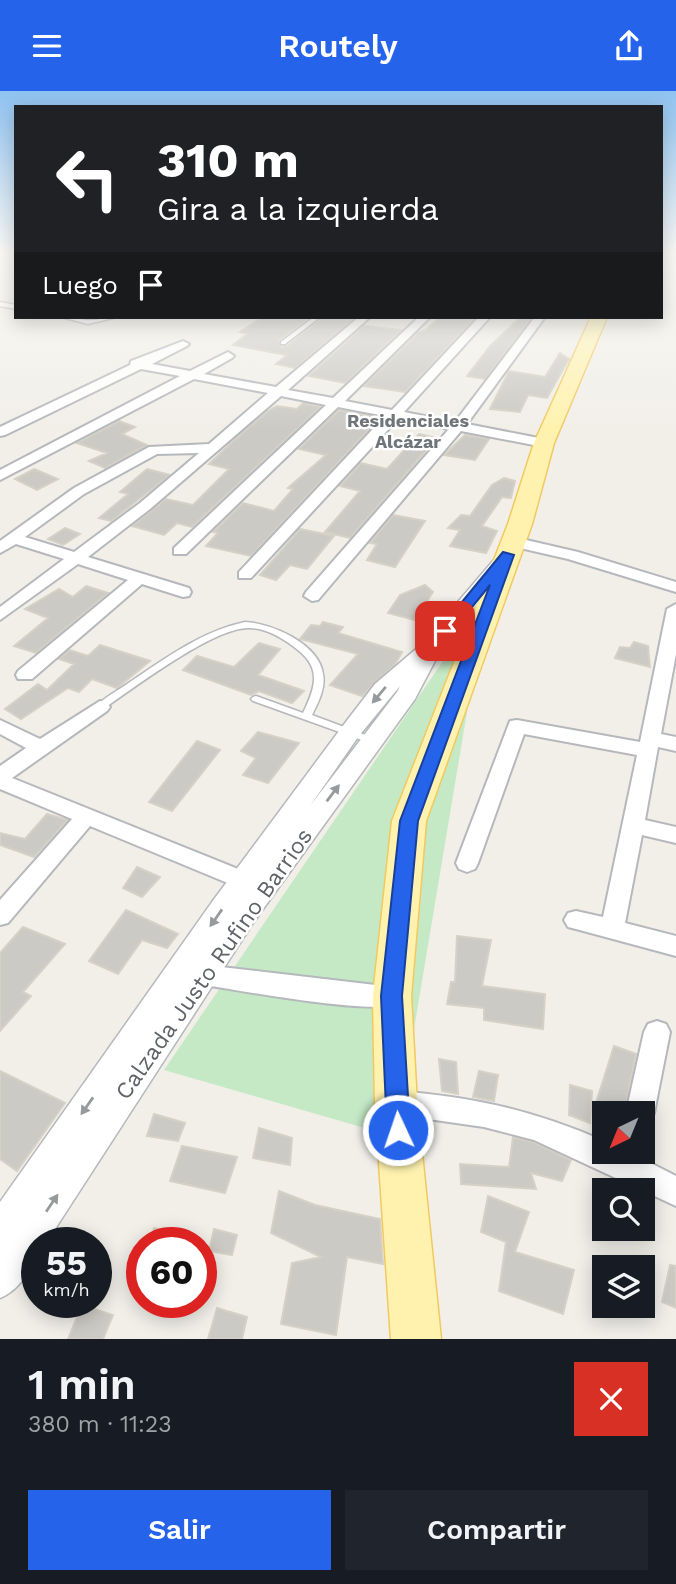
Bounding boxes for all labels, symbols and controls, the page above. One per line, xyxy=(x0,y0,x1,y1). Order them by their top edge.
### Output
icon: menu xyxy=(28,27,66,65)
text: Routely xyxy=(278,27,398,65)
icon: share xyxy=(610,27,648,65)
text: 310 m xyxy=(157,131,299,189)
icon: left xyxy=(42,133,133,224)
text: Gira a la izquierda xyxy=(157,190,439,228)
icon: arrive xyxy=(132,266,170,304)
text: Luego xyxy=(42,270,118,300)
district label: Residenciales Alcázar xyxy=(347,410,469,452)
pin xyxy=(415,601,475,661)
icon: arrive xyxy=(426,612,464,650)
one-way arrow xyxy=(372,687,387,704)
one-way arrow xyxy=(326,785,341,803)
street label: Calzada Justo Rufino Barrios xyxy=(110,823,318,1105)
one-way arrow xyxy=(209,909,223,927)
position arrow xyxy=(361,1093,435,1167)
one-way arrow xyxy=(80,1097,94,1115)
north arrow xyxy=(592,1101,654,1164)
map controls xyxy=(592,1101,655,1318)
button: search xyxy=(592,1178,655,1241)
one-way arrow xyxy=(45,1193,58,1212)
speed limit sign: 60 xyxy=(126,1227,217,1318)
text: 55 xyxy=(46,1242,87,1284)
button: layers xyxy=(592,1255,655,1318)
text: km/h xyxy=(43,1279,90,1300)
text: 1 min xyxy=(28,1360,136,1409)
button: close xyxy=(574,1362,648,1436)
text: 380 m · 11:23 xyxy=(28,1411,172,1438)
button: Salir xyxy=(28,1490,331,1570)
button: Compartir xyxy=(345,1490,648,1570)

